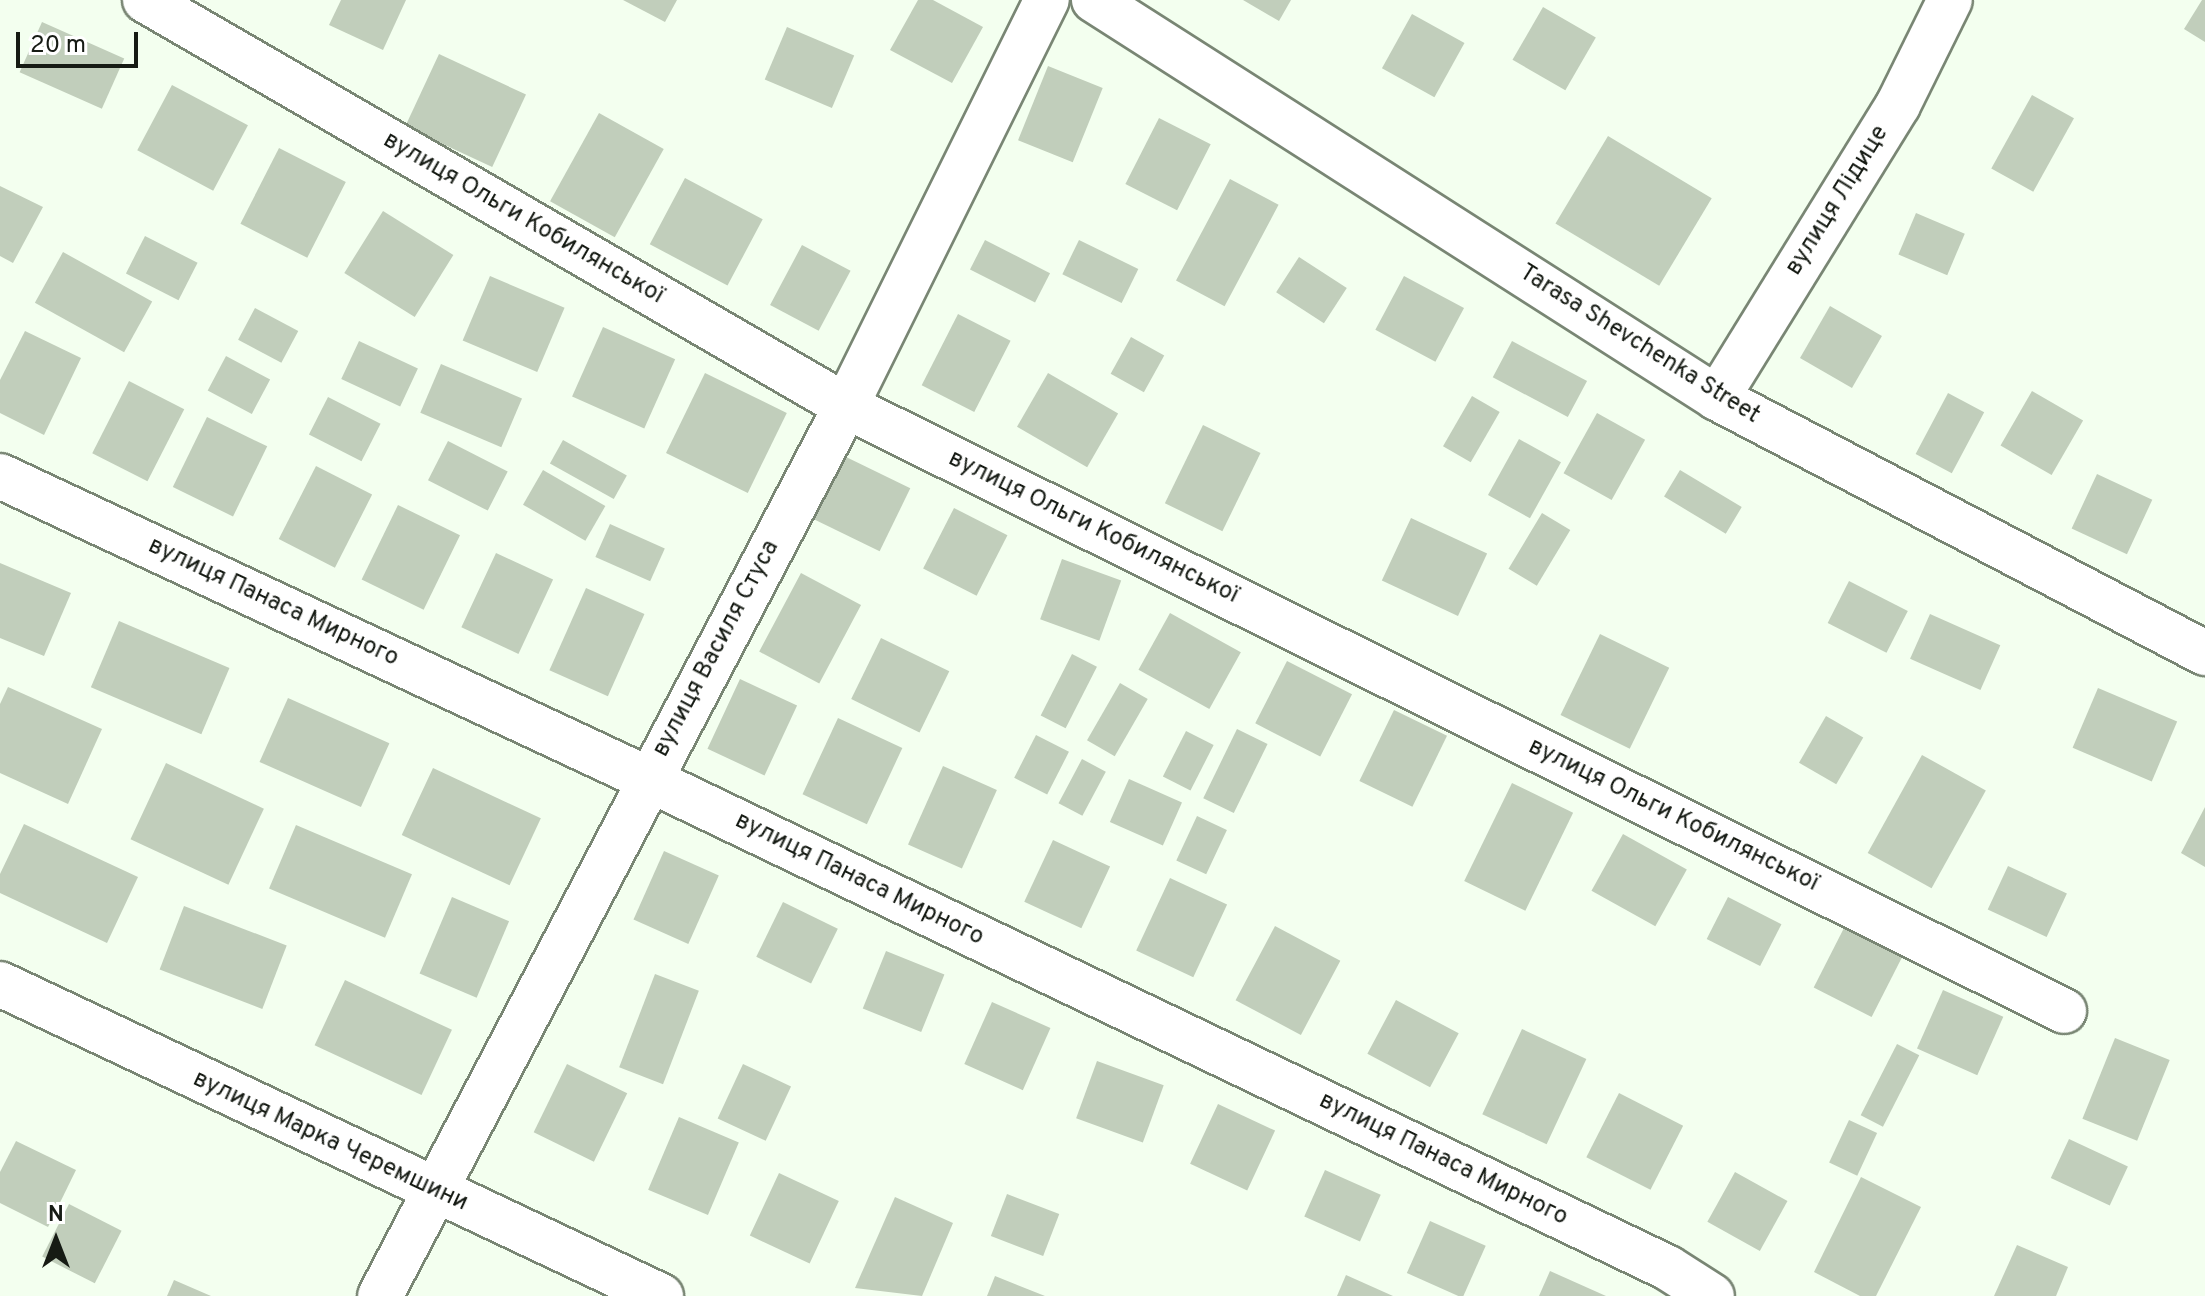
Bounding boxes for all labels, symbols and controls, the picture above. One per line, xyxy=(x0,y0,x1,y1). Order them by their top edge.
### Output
scale bar xyxy=(20,16,142,66)
text: 20 m xyxy=(30,31,86,61)
street label: вулиця Лідице xyxy=(1780,121,1896,281)
street label: вулиця Ольги Кобилянської xyxy=(378,127,668,311)
street label: Tarasa Shevchenka Street xyxy=(1513,259,1765,431)
street label: вулиця Ольги Кобилянської xyxy=(943,445,1243,611)
street label: вулиця Панаса Мирного xyxy=(143,532,403,674)
street label: вулиця Василя Стуса xyxy=(648,536,786,762)
street label: вулиця Ольги Кобилянської xyxy=(1523,733,1823,899)
street label: вулиця Панаса Мирного xyxy=(730,807,988,953)
street label: вулиця Марка Черемшини xyxy=(188,1066,472,1218)
street label: вулиця Панаса Мирного xyxy=(1314,1087,1572,1233)
north arrow xyxy=(16,1200,96,1280)
text: N xyxy=(48,1202,64,1229)

